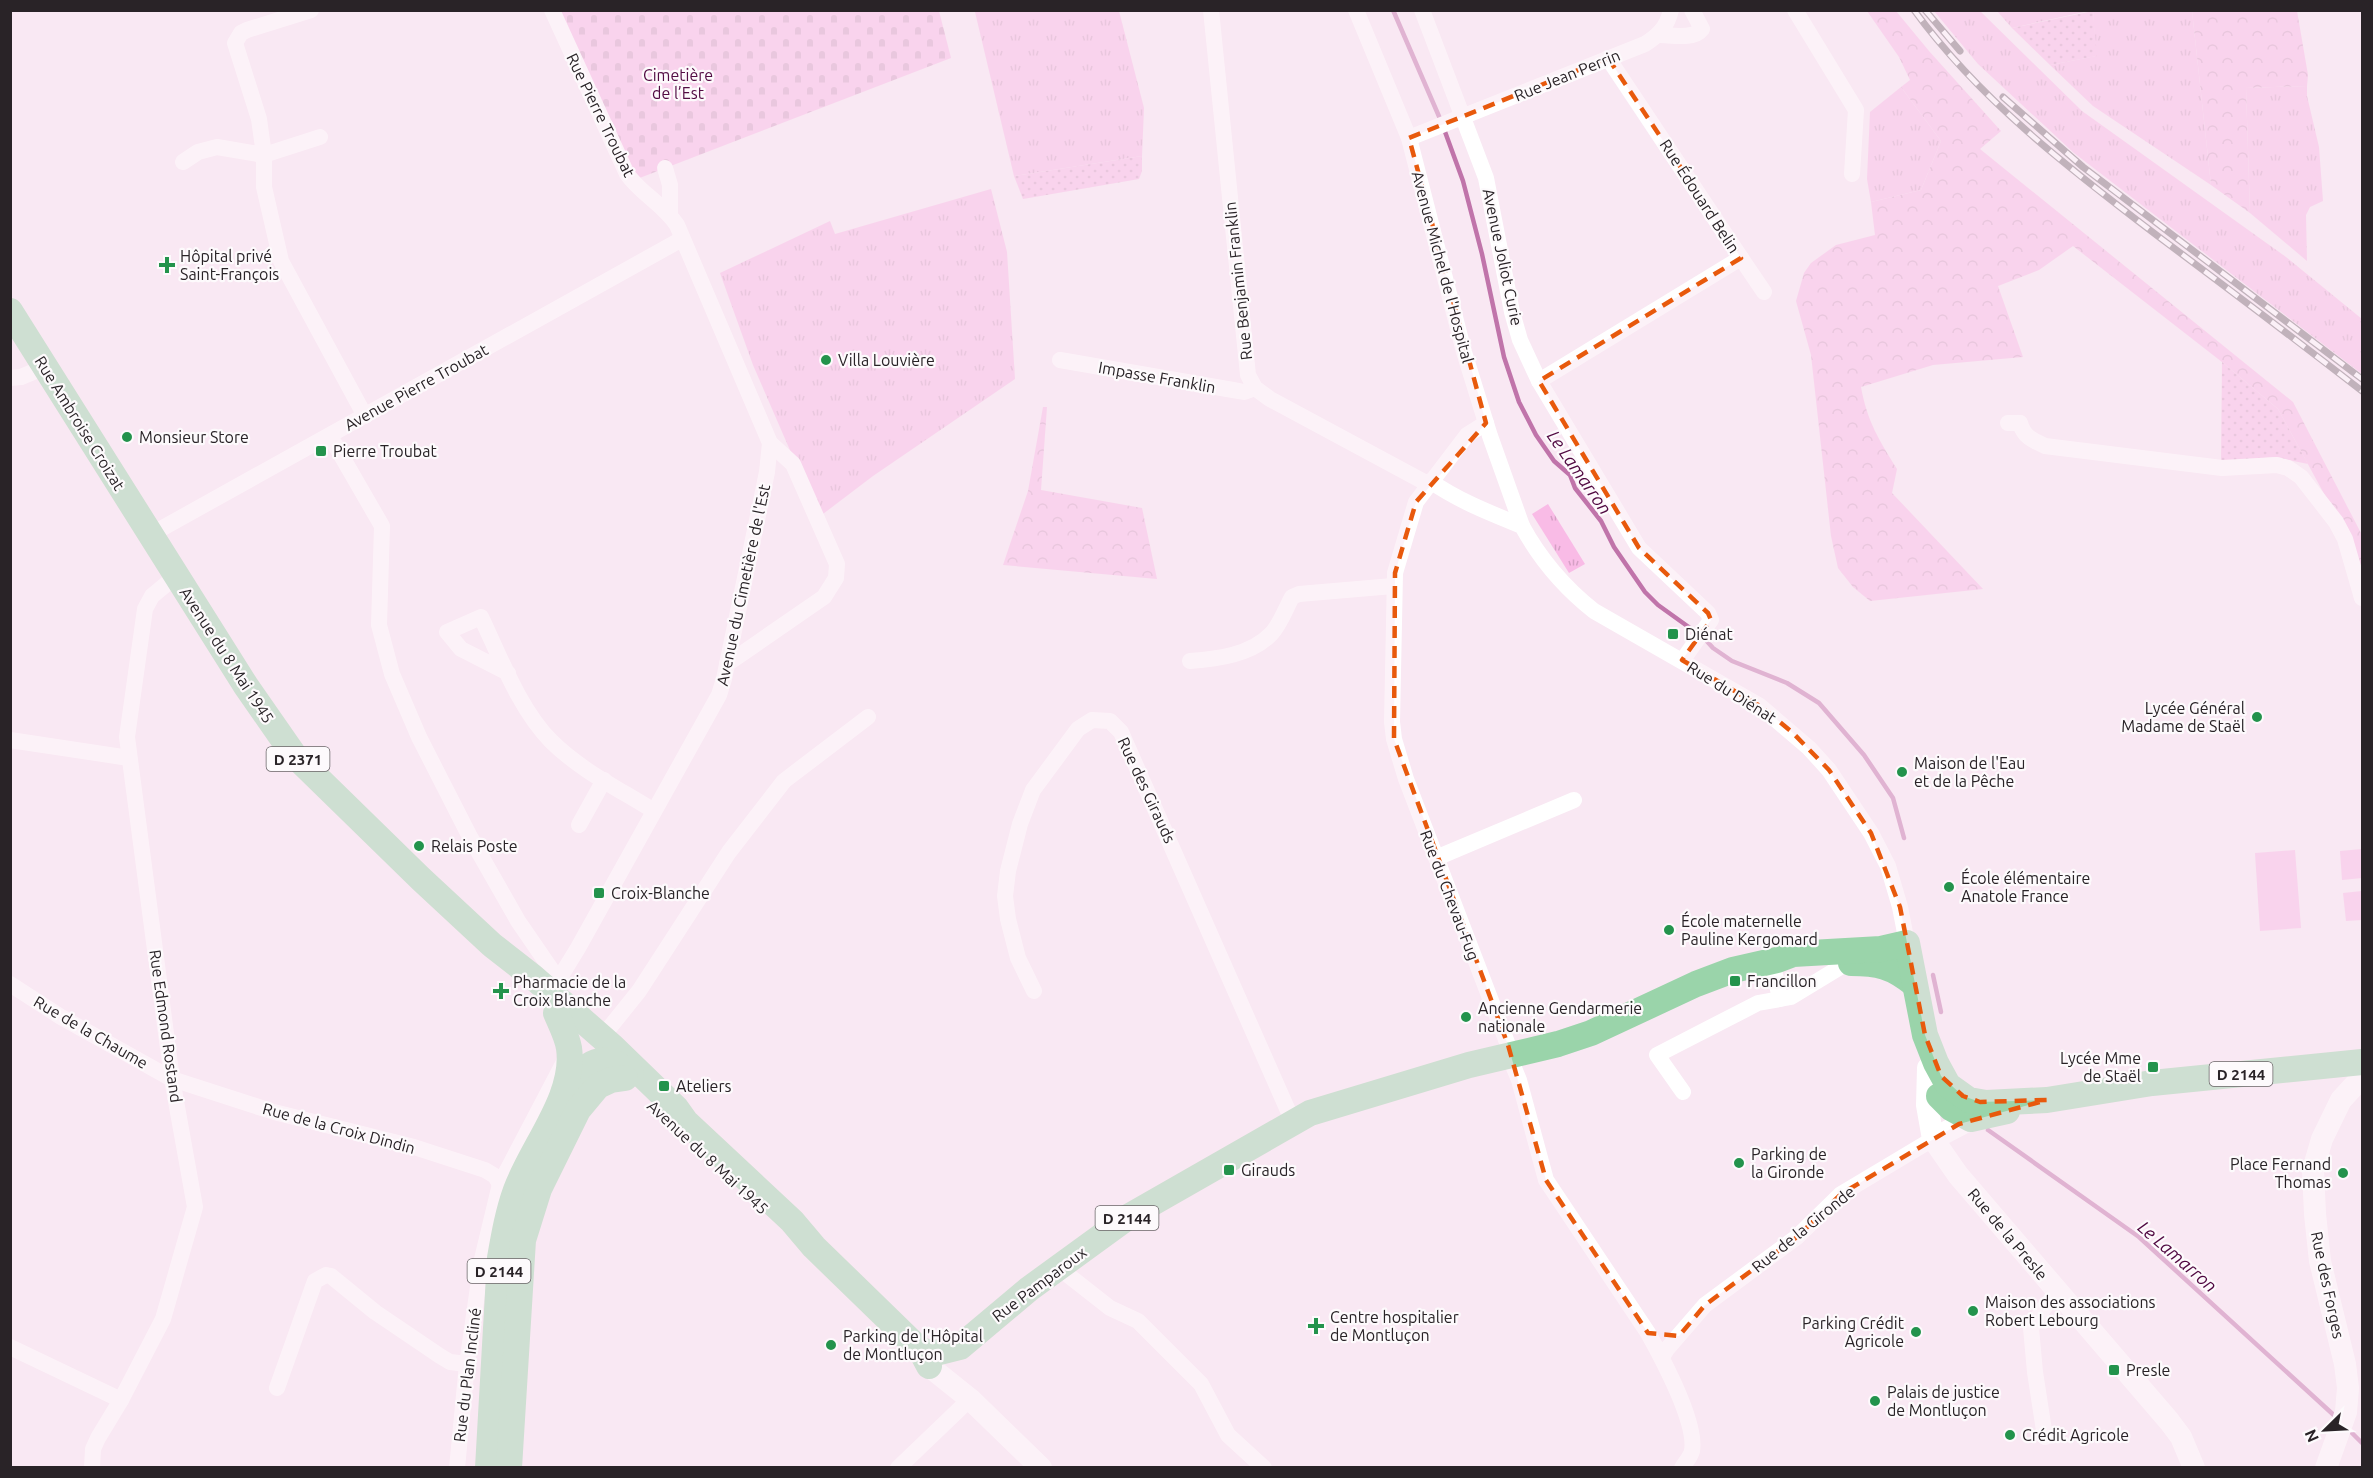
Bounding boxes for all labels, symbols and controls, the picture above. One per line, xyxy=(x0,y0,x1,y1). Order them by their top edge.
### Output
street label: Rue Jean Perrin xyxy=(1511,46,1623,104)
street label: Rue Pierre Troubat xyxy=(563,50,639,180)
park label: Cimetière de l’Est xyxy=(643,66,713,102)
street label: Rue Édouard Belin xyxy=(1657,135,1745,256)
street label: Avenue Michel de l'Hospital xyxy=(1409,169,1477,365)
street label: Avenue Joliot Curie xyxy=(1480,187,1526,327)
street label: Rue Benjamin Franklin xyxy=(1221,201,1255,361)
place label: Hôpital privé Saint-François xyxy=(180,247,279,283)
marker: Hôpital privé Saint-François xyxy=(158,256,176,274)
street label: Avenue Pierre Troubat xyxy=(341,340,491,434)
place label: Villa Louvière xyxy=(838,351,935,369)
street label: Rue Ambroise Croizat xyxy=(31,353,129,494)
marker: Villa Louvière xyxy=(819,353,833,367)
street label: Impasse Franklin xyxy=(1097,358,1217,396)
water label: Le Lamarron xyxy=(1544,426,1616,518)
place label: Monsieur Store xyxy=(139,428,249,446)
marker: Monsieur Store xyxy=(120,430,134,444)
place label: Pierre Troubat xyxy=(333,442,437,460)
marker: Pierre Troubat xyxy=(314,444,328,458)
street label: Avenue du Cimetière de l'Est xyxy=(713,482,773,687)
street label: Avenue du 8 Mai 1945 xyxy=(176,584,278,726)
place label: Diénat xyxy=(1685,625,1733,643)
marker: Diénat xyxy=(1666,627,1680,641)
street label: Rue du Diénat xyxy=(1684,657,1780,727)
place label: Lycée Général Madame de Staël xyxy=(2121,699,2245,735)
marker: Lycée Général Madame de Staël xyxy=(2250,710,2264,724)
street label: Rue des Girauds xyxy=(1115,734,1179,846)
road number: D 2371 xyxy=(266,747,330,771)
place label: Maison de l'Eau et de la Pêche xyxy=(1914,754,2025,790)
marker: Maison de l'Eau et de la Pêche xyxy=(1895,765,1909,779)
street label: Rue du Chevau-Fug xyxy=(1417,827,1483,963)
place label: Relais Poste xyxy=(431,837,518,855)
marker: Relais Poste xyxy=(412,839,426,853)
place label: École élémentaire Anatole France xyxy=(1961,867,2090,905)
marker: École élémentaire Anatole France xyxy=(1942,880,1956,894)
place label: Croix-Blanche xyxy=(611,884,710,902)
marker: Croix-Blanche xyxy=(592,886,606,900)
place label: École maternelle Pauline Kergomard xyxy=(1681,910,1818,948)
marker: École maternelle Pauline Kergomard xyxy=(1662,923,1676,937)
street label: Rue Edmond Rostand xyxy=(146,948,186,1104)
place label: Francillon xyxy=(1747,972,1817,990)
place label: Pharmacie de la Croix Blanche xyxy=(513,973,626,1009)
marker: Francillon xyxy=(1728,974,1742,988)
marker: Pharmacie de la Croix Blanche xyxy=(494,984,508,998)
street label: Rue de la Chaume xyxy=(31,992,151,1072)
place label: Ancienne Gendarmerie nationale xyxy=(1478,999,1642,1035)
marker: Ancienne Gendarmerie nationale xyxy=(1459,1010,1473,1024)
place label: Lycée Mme de Staël xyxy=(2060,1049,2141,1085)
marker: Lycée Mme de Staël xyxy=(2146,1060,2160,1074)
road number: D 2144 xyxy=(2210,1062,2272,1086)
place label: Ateliers xyxy=(676,1077,731,1095)
marker: Ateliers xyxy=(657,1079,671,1093)
street label: Avenue du 8 Mai 1945 xyxy=(644,1096,772,1218)
street label: Rue de la Croix Dindin xyxy=(261,1099,417,1157)
place label: Parking de la Gironde xyxy=(1751,1145,1827,1181)
place label: Place Fernand Thomas xyxy=(2230,1155,2331,1191)
marker: Parking de la Gironde xyxy=(1732,1156,1746,1170)
place label: Girauds xyxy=(1241,1161,1295,1179)
marker: Girauds xyxy=(1222,1163,1236,1177)
marker: Place Fernand Thomas xyxy=(2336,1166,2350,1180)
street label: Rue de la Gironde xyxy=(1748,1182,1858,1276)
street label: Rue de la Presle xyxy=(1964,1185,2052,1283)
road number: D 2144 xyxy=(1096,1206,1158,1230)
water label: Le Lamarron xyxy=(2135,1216,2221,1296)
street label: Rue des Forges xyxy=(2308,1230,2348,1340)
street label: Rue Pamparoux xyxy=(988,1243,1090,1325)
road number: D 2144 xyxy=(468,1259,530,1283)
place label: Maison des associations Robert Lebourg xyxy=(1985,1293,2156,1329)
marker: Maison des associations Robert Lebourg xyxy=(1966,1304,1980,1318)
street label: Rue du Plan Incliné xyxy=(450,1307,484,1443)
place label: Centre hospitalier de Montluçon xyxy=(1330,1308,1459,1344)
place label: Parking Crédit Agricole xyxy=(1802,1314,1905,1350)
marker: Centre hospitalier de Montluçon xyxy=(1307,1317,1325,1335)
marker: Parking Crédit Agricole xyxy=(1909,1325,1923,1339)
place label: Parking de l'Hôpital de Montluçon xyxy=(843,1327,983,1363)
marker: Parking de l'Hôpital de Montluçon xyxy=(824,1338,838,1352)
place label: Presle xyxy=(2126,1361,2170,1379)
marker: Presle xyxy=(2107,1363,2121,1377)
place label: Palais de justice de Montluçon xyxy=(1887,1383,2000,1419)
marker: Palais de justice de Montluçon xyxy=(1868,1394,1882,1408)
north arrow xyxy=(2295,1400,2355,1460)
place label: Crédit Agricole xyxy=(2022,1426,2129,1444)
text: N xyxy=(2301,1427,2322,1445)
marker: Crédit Agricole xyxy=(2003,1428,2017,1442)

